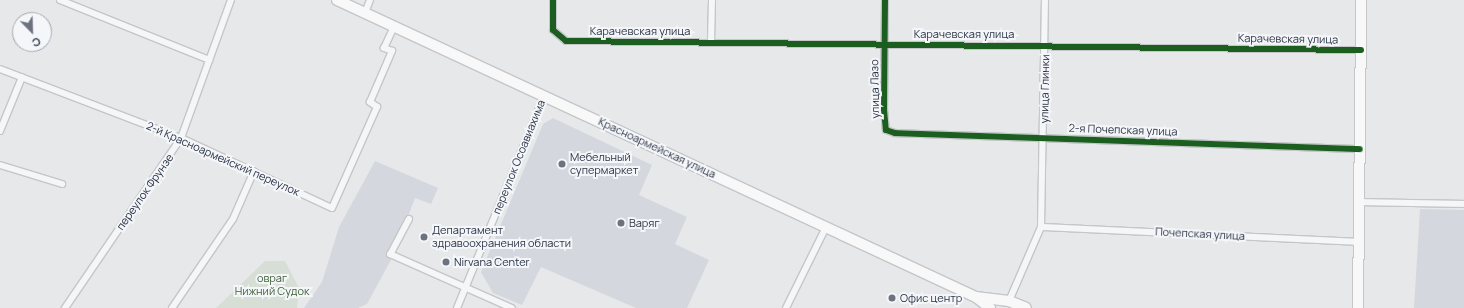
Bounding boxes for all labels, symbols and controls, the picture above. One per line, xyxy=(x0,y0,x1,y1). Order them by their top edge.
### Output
north arrow xyxy=(12,12,52,52)
street label: Карачевская улица xyxy=(590,24,690,38)
street label: Карачевская улица xyxy=(914,27,1014,41)
street label: Карачевская улица xyxy=(1238,32,1338,46)
text: С xyxy=(30,34,43,51)
street label: улица Глинки xyxy=(1038,54,1052,124)
street label: улица Лазо xyxy=(868,59,882,119)
street label: переулок Осоавиахима xyxy=(490,98,548,216)
street label: Красноармейская улица xyxy=(596,115,718,181)
street label: 2-й Красноармейский переулок xyxy=(144,119,302,199)
street label: 2-я Почепская улица xyxy=(1068,122,1178,138)
street label: переулок Фрунзе xyxy=(114,151,176,233)
place label: Мебельный супермаркет xyxy=(570,151,638,177)
marker: Мебельный супермаркет xyxy=(557,159,567,169)
place label: Варяг xyxy=(629,216,660,230)
marker: Варяг xyxy=(616,218,626,228)
place label: Департамент здравоохранения области xyxy=(432,224,571,250)
street label: Почепская улица xyxy=(1155,225,1245,243)
marker: Департамент здравоохранения области xyxy=(419,232,429,242)
place label: Nirvana Center xyxy=(454,255,530,269)
marker: Nirvana Center xyxy=(441,257,451,267)
park label: овраг Нижний Судок xyxy=(235,272,309,298)
place label: Офис центр xyxy=(900,291,962,305)
marker: Офис центр xyxy=(887,293,897,303)

